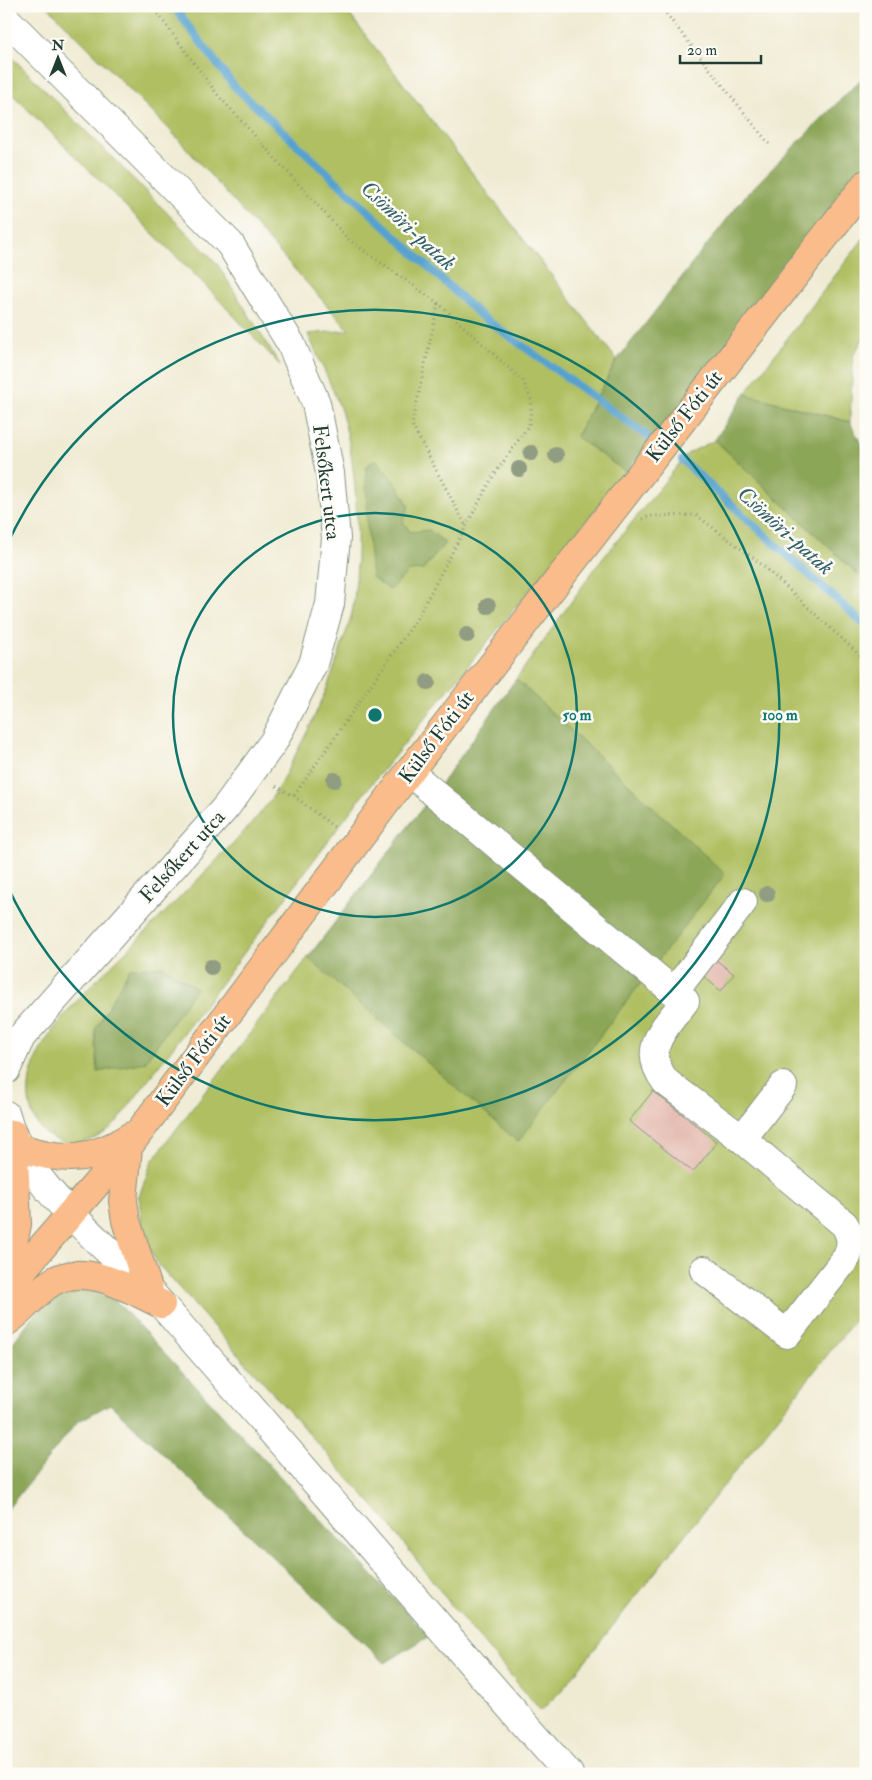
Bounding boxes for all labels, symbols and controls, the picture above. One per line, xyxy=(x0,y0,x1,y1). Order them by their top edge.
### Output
north arrow xyxy=(32,32,82,82)
scale bar xyxy=(680,32,761,64)
text: N xyxy=(51,37,65,54)
text: 20 m xyxy=(687,41,717,60)
water label: Csömöri-patak xyxy=(355,175,462,277)
street label: Külső Fóti út xyxy=(640,365,729,468)
street label: Felsőkert utca xyxy=(306,423,347,542)
water label: Csömöri-patak xyxy=(731,480,839,581)
street label: Külső Fóti út xyxy=(393,685,480,789)
centre of rings xyxy=(366,706,384,724)
text: 50 m xyxy=(563,706,592,725)
text: 100 m xyxy=(762,706,798,725)
street label: Felsőkert utca xyxy=(133,804,232,909)
street label: Külső Fóti út xyxy=(150,1008,237,1112)

